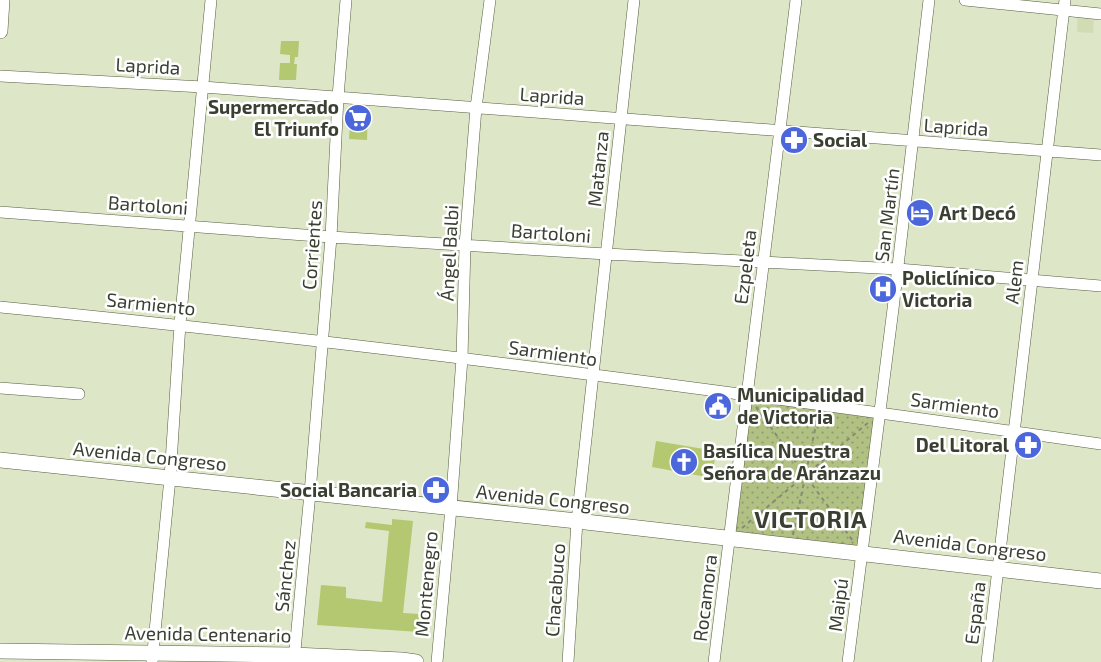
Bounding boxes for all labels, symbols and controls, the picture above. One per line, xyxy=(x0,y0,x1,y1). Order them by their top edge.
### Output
street label: Laprida xyxy=(115,52,181,79)
street label: Laprida xyxy=(519,82,585,109)
place label: Supermercado El Triunfo xyxy=(208,95,339,140)
supermarket icon: Supermercado El Triunfo xyxy=(343,103,373,133)
street label: Laprida xyxy=(923,113,989,140)
pharmacy icon: Social xyxy=(779,125,809,155)
place label: Social xyxy=(813,128,868,151)
street label: Matanza xyxy=(582,130,613,208)
street label: San Martín xyxy=(869,167,904,263)
street label: Bartoloni xyxy=(107,190,189,219)
hotel icon: Art Decó xyxy=(905,198,935,228)
street label: Corrientes xyxy=(297,199,326,291)
place label: Art Decó xyxy=(939,201,1016,224)
street label: Ángel Balbi xyxy=(434,204,463,302)
street label: Bartoloni xyxy=(510,218,592,247)
street label: Ezpeleta xyxy=(729,228,760,306)
street label: Alem xyxy=(999,259,1028,305)
place label: Policlínico Victoria xyxy=(902,266,995,311)
hospital icon: Policlínico Victoria xyxy=(868,274,898,304)
street label: Sarmiento xyxy=(105,287,197,320)
street label: Sarmiento xyxy=(507,335,599,370)
place label: Municipalidad de Victoria xyxy=(737,383,864,428)
street label: Sarmiento xyxy=(909,387,1001,422)
public building icon: Municipalidad de Victoria xyxy=(703,391,733,421)
pharmacy icon: Del Litoral xyxy=(1013,430,1043,460)
place label: Del Litoral xyxy=(916,433,1010,456)
street label: Avenida Congreso xyxy=(72,436,228,475)
place label: Basílica Nuestra Señora de Aránzazu xyxy=(703,439,881,484)
church icon: Basílica Nuestra Señora de Aránzazu xyxy=(669,447,699,477)
pharmacy icon: Social Bancaria xyxy=(421,475,451,505)
place label: Social Bancaria xyxy=(280,478,417,501)
street label: Avenida Congreso xyxy=(475,479,631,518)
district label: VICTORIA xyxy=(754,504,868,533)
street label: Avenida Congreso xyxy=(892,524,1048,565)
street label: Montenegro xyxy=(409,530,442,638)
street label: Sánchez xyxy=(269,539,300,613)
street label: Chacabuco xyxy=(540,542,569,637)
street label: Rocamora xyxy=(688,553,721,643)
street label: Maipú xyxy=(823,577,852,633)
street label: España xyxy=(959,580,990,646)
street label: Avenida Centenario xyxy=(124,621,292,646)

